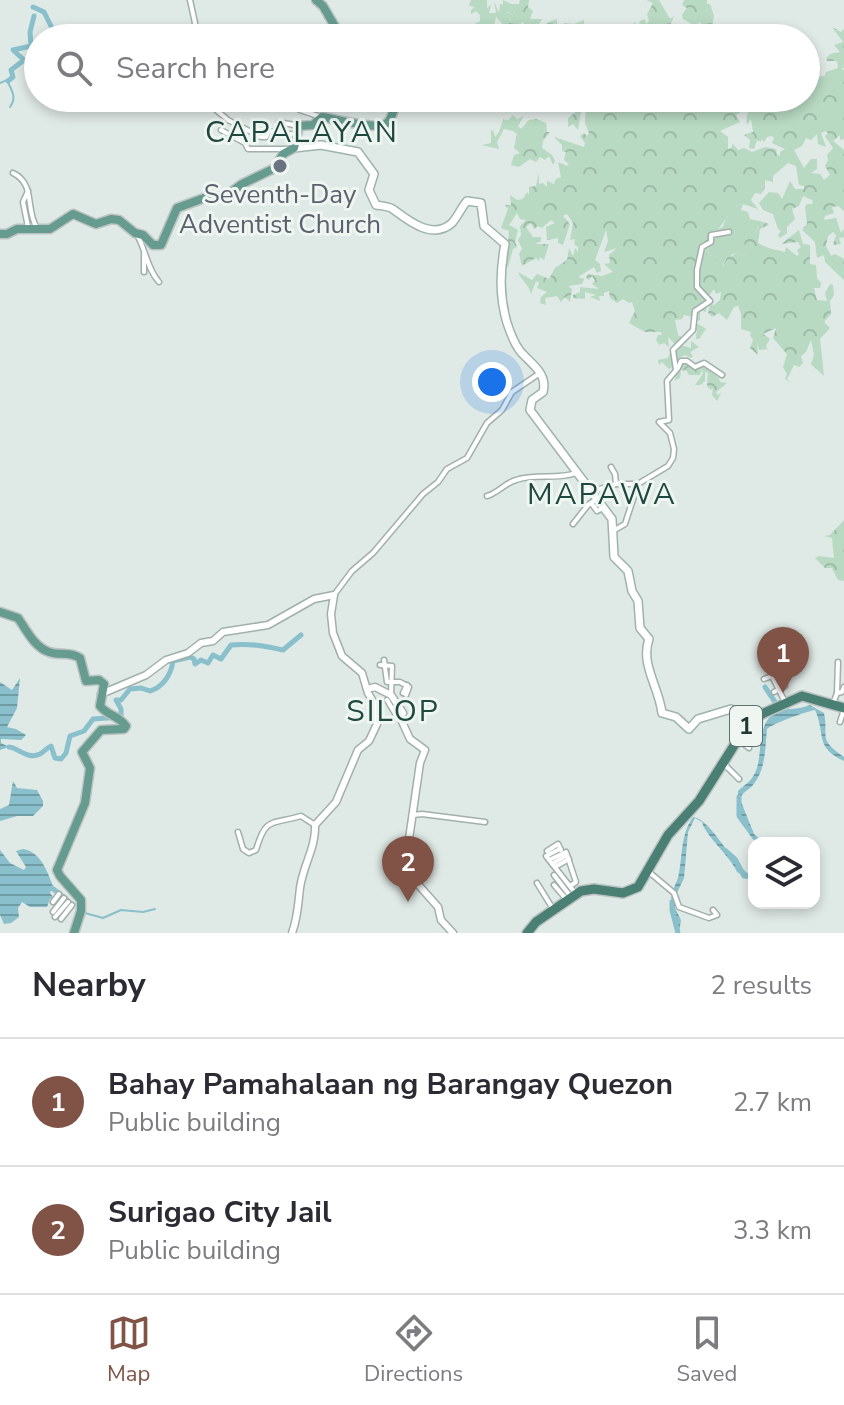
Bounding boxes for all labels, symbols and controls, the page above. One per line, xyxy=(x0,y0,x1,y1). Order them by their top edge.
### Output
search box xyxy=(24,24,820,112)
icon: search xyxy=(52,46,96,90)
text: Search here xyxy=(116,48,275,89)
district label: CAPALAYAN xyxy=(205,112,399,153)
marker: Seventh-Day Adventist Church xyxy=(271,157,289,175)
place label: Seventh-Day Adventist Church xyxy=(179,177,381,242)
your location xyxy=(472,362,512,402)
district label: MAPAWA xyxy=(527,474,677,515)
pin: 1 xyxy=(757,627,809,693)
district label: SILOP xyxy=(346,691,440,732)
road number: 1 xyxy=(730,706,762,746)
pin: 2 xyxy=(382,836,434,902)
map controls xyxy=(748,837,820,909)
button: layers xyxy=(748,837,820,909)
text: Nearby xyxy=(32,962,146,1008)
text: 2 results xyxy=(711,968,812,1003)
text: Bahay Pamahalaan ng Barangay Quezon xyxy=(108,1064,673,1105)
text: 1 xyxy=(50,1085,66,1120)
text: 2.7 km xyxy=(733,1085,812,1120)
text: Public building xyxy=(108,1105,281,1140)
text: Surigao City Jail xyxy=(108,1192,332,1233)
text: 2 xyxy=(50,1213,66,1248)
text: 3.3 km xyxy=(733,1213,812,1248)
text: Public building xyxy=(108,1233,281,1268)
tab: Map xyxy=(107,1311,151,1389)
tab: Directions xyxy=(364,1311,463,1389)
tab: Saved xyxy=(677,1311,737,1389)

